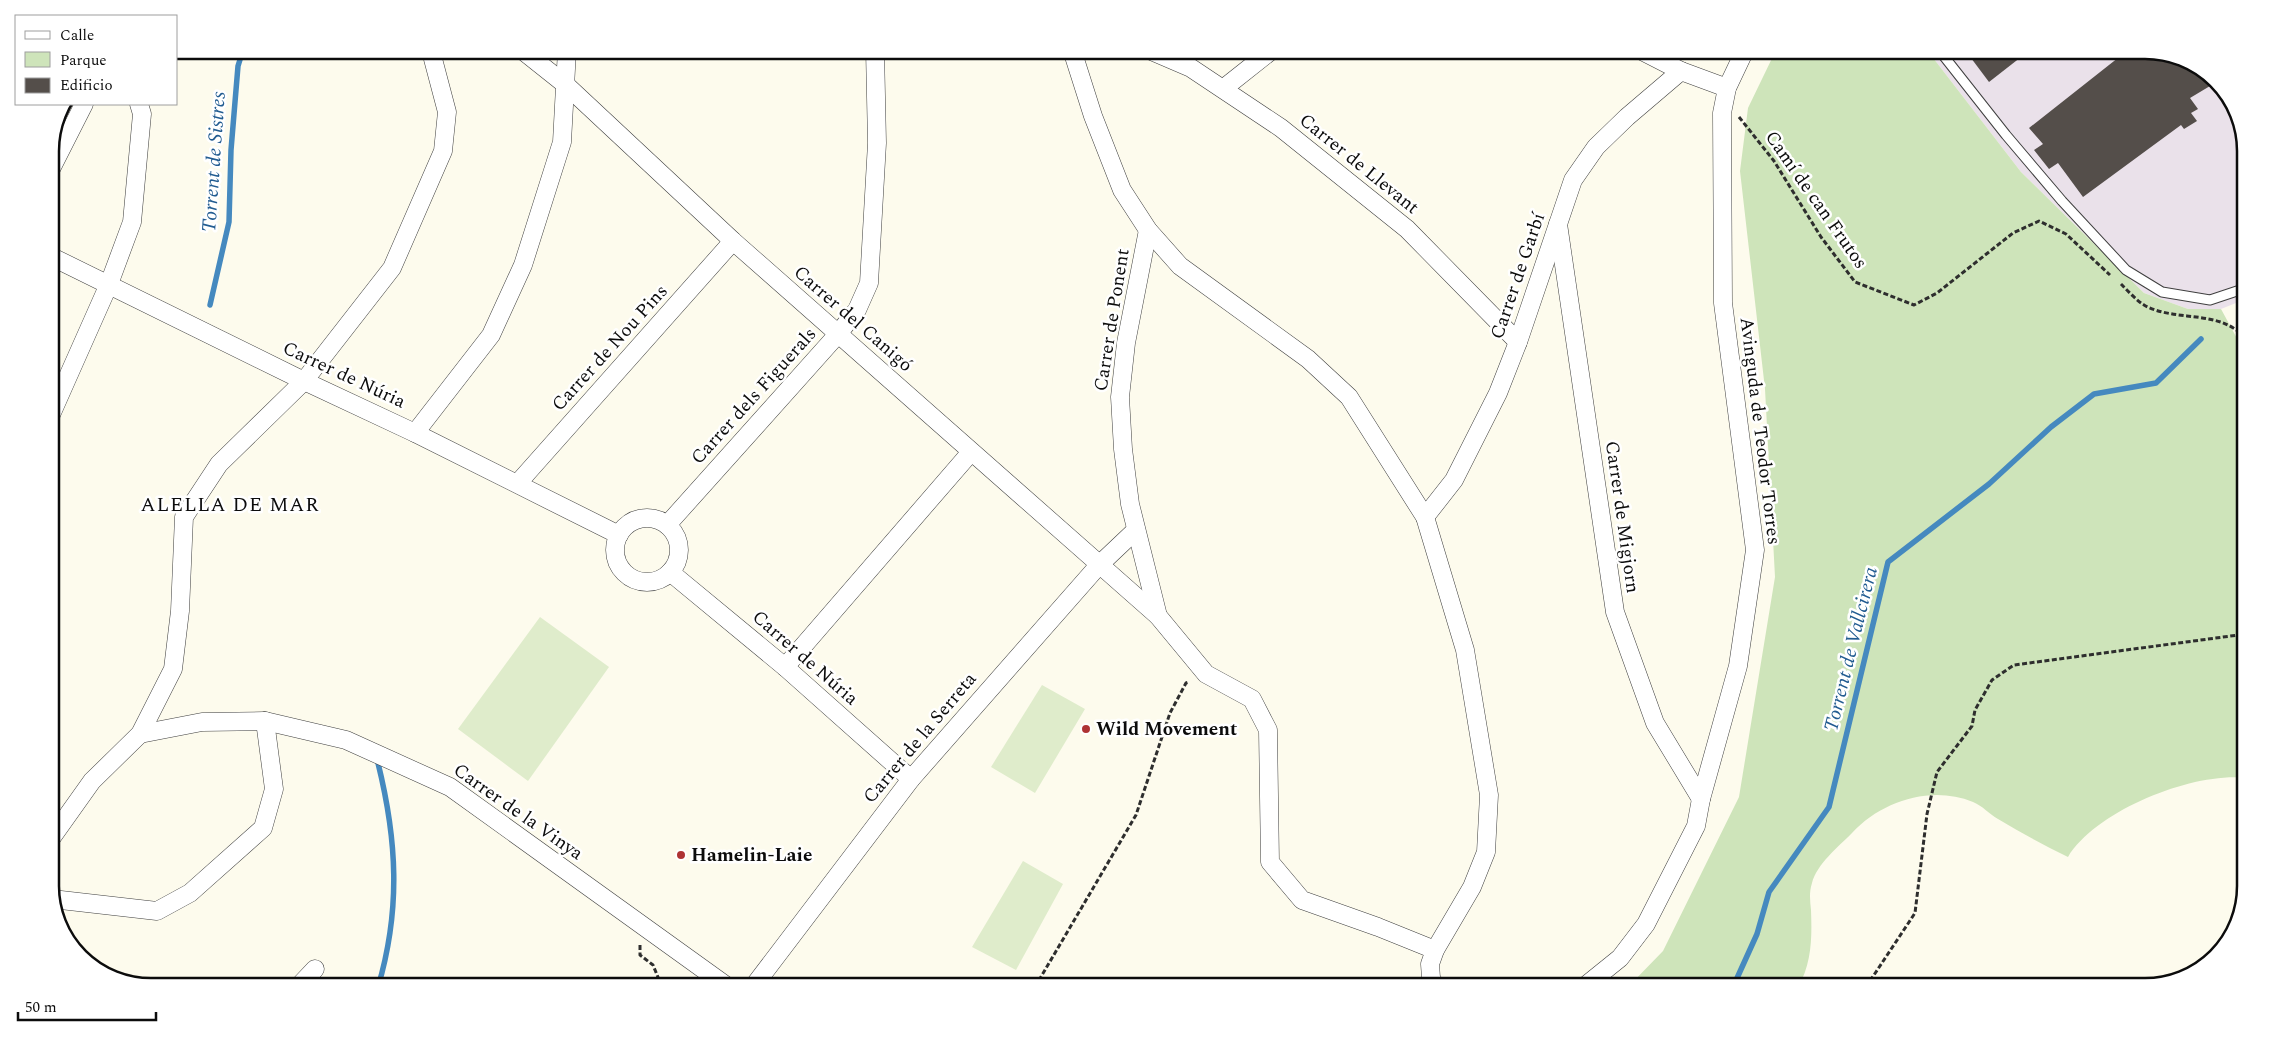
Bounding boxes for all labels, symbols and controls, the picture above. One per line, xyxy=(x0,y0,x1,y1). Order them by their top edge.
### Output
legend xyxy=(15,15,178,105)
text: Calle xyxy=(60,24,94,47)
text: Parque xyxy=(60,49,107,72)
text: Edificio xyxy=(60,74,113,97)
water label: Torrent de Sistres xyxy=(194,91,234,233)
street label: Carrer de Llevant xyxy=(1293,106,1426,222)
street label: Camí de can Frutos xyxy=(1757,125,1875,275)
street label: Carrer de Garbí xyxy=(1483,208,1554,343)
street label: Carrer de Ponent xyxy=(1086,246,1138,394)
street label: Carrer del Canigó xyxy=(787,259,919,379)
street label: Carrer de Nou Pins xyxy=(545,278,675,418)
street label: Avinguda de Teodor Torres xyxy=(1732,316,1788,546)
street label: Carrer dels Figuerals xyxy=(684,321,824,471)
street label: Carrer de Núria xyxy=(278,334,411,417)
street label: Carrer de Migjorn xyxy=(1597,439,1647,595)
district label: ALELLA DE MAR xyxy=(140,490,320,520)
water label: Torrent de Vallcirera xyxy=(1816,563,1886,735)
street label: Carrer de Núria xyxy=(745,603,865,713)
street label: Carrer de la Serreta xyxy=(856,665,984,810)
place label: Wild Movement xyxy=(1096,715,1237,744)
marker: Wild Movement xyxy=(1080,723,1092,735)
street label: Carrer de la Vinya xyxy=(447,756,590,868)
place label: Hamelin-Laie xyxy=(691,841,812,870)
marker: Hamelin-Laie xyxy=(675,849,687,861)
scale bar xyxy=(18,990,155,1022)
text: 50 m xyxy=(25,996,57,1019)

